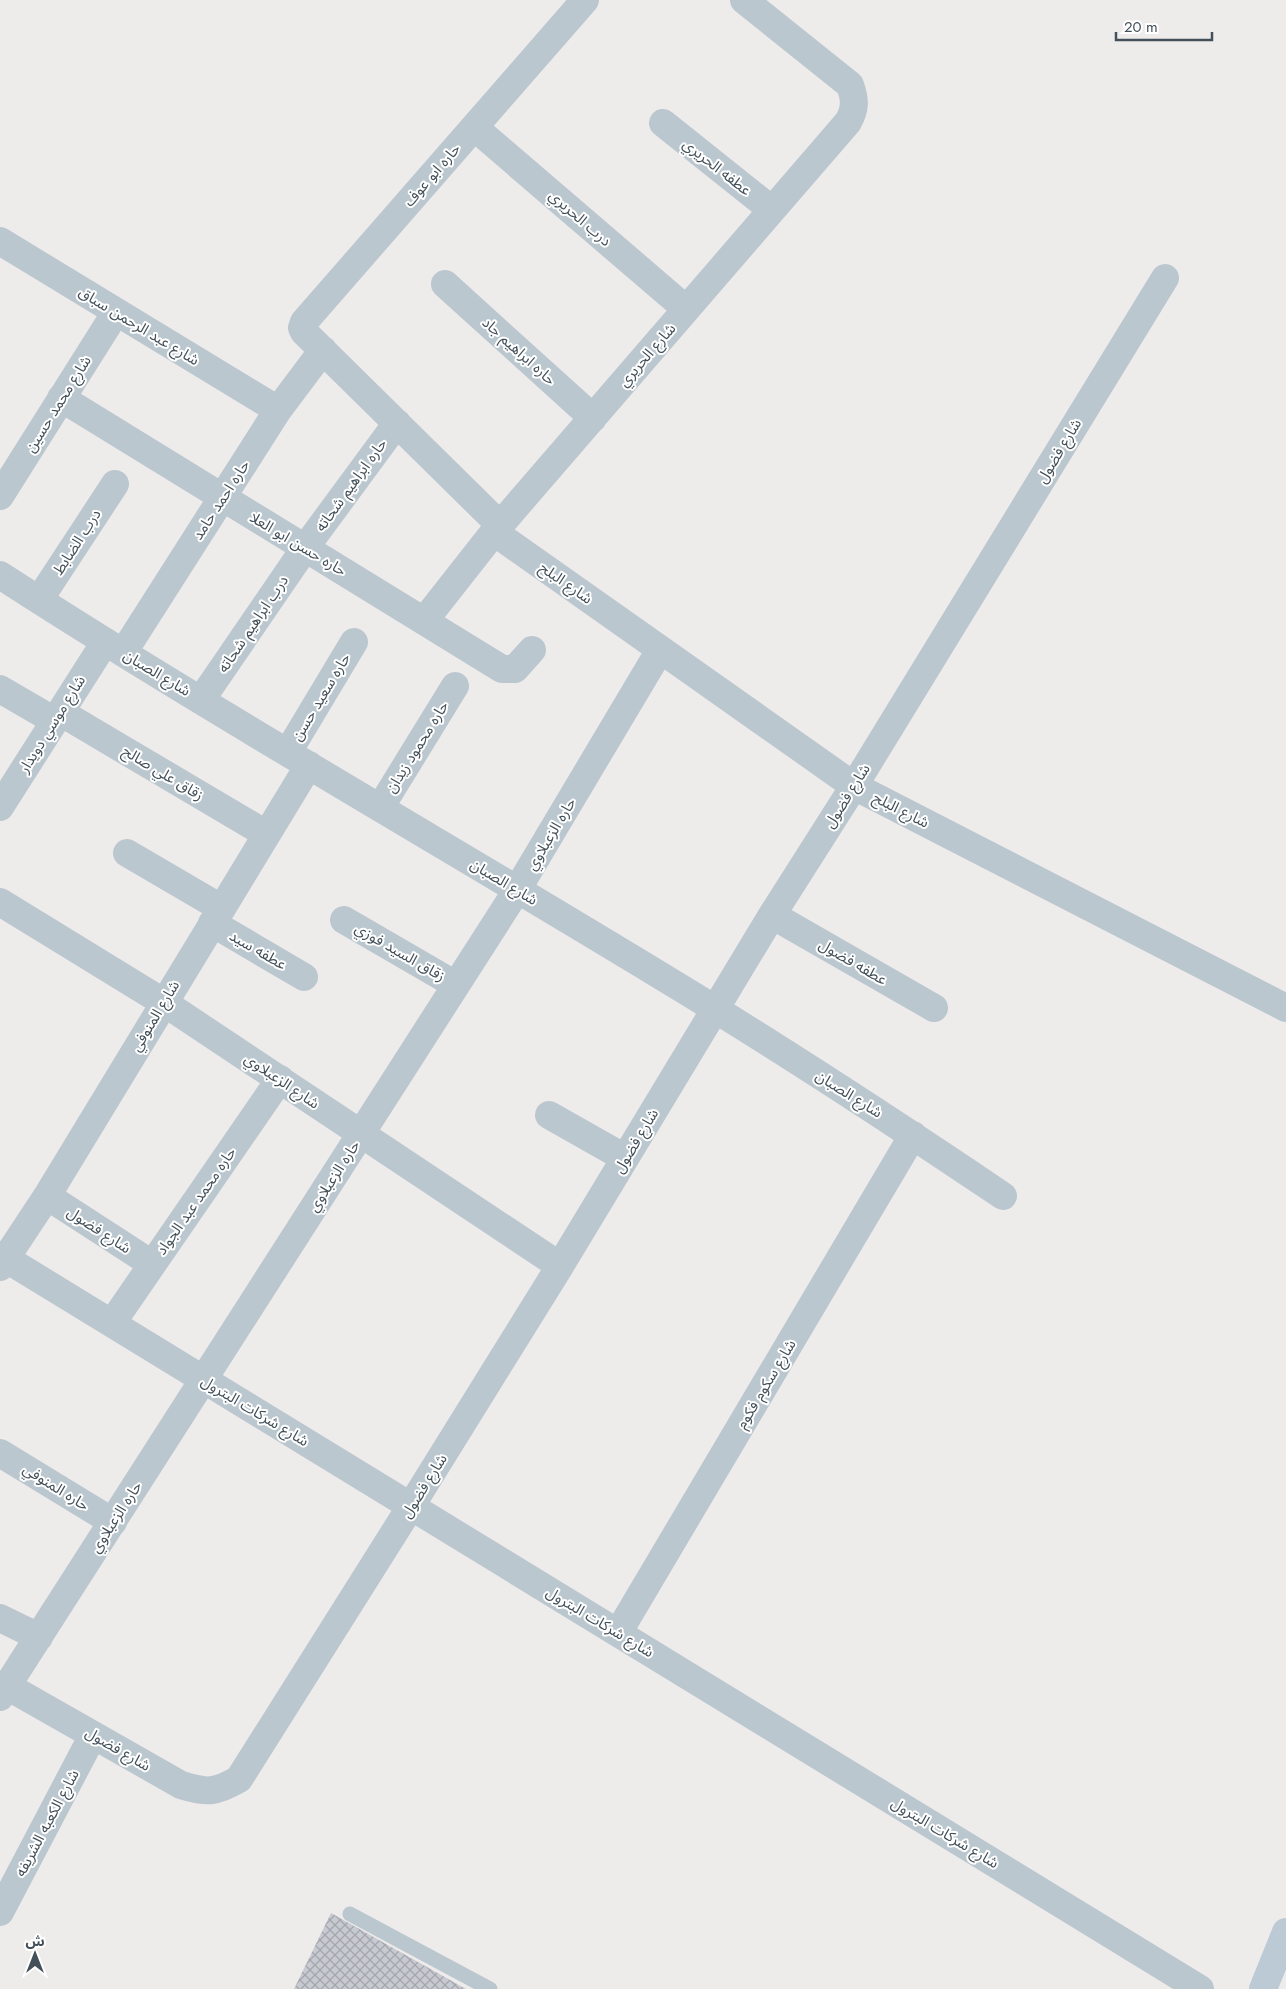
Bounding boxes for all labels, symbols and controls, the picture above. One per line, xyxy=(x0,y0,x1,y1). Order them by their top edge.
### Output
scale bar xyxy=(1116,10,1212,42)
text: 20 m xyxy=(1124,16,1158,38)
street label: عطفه الحريري xyxy=(678,133,756,201)
street label: حاره ابو عوف xyxy=(398,139,466,211)
street label: درب الحريري xyxy=(544,185,616,252)
street label: شارع عبد الرحمن سباق xyxy=(74,281,204,372)
street label: حاره ابراهيم جاد xyxy=(477,312,561,390)
street label: شارع الحريري xyxy=(613,318,682,392)
street label: شارع محمد حسين xyxy=(19,351,98,457)
street label: شارع فضول xyxy=(1031,414,1088,488)
street label: حاره ابراهيم شحاته xyxy=(310,434,392,536)
street label: حاره احمد حامد xyxy=(187,456,255,544)
street label: درب الضابط xyxy=(47,505,107,579)
street label: حاره حسن ابو العلا xyxy=(246,506,351,582)
street label: شارع البلح xyxy=(534,557,597,610)
street label: درب ابراهيم شحاته xyxy=(212,571,294,677)
street label: شارع الصبان xyxy=(119,644,195,703)
street label: حاره سعيد حسن xyxy=(286,649,356,745)
street label: شارع موسي دويدار xyxy=(13,671,92,778)
street label: حاره محمود زيدان xyxy=(380,697,454,797)
street label: زقاق علي صالح xyxy=(118,740,208,807)
street label: شارع فضول xyxy=(819,759,876,833)
street label: شارع البلح xyxy=(869,786,933,835)
street label: حاره الزعبلاوي xyxy=(521,793,582,875)
street label: شارع الصبان xyxy=(466,853,542,912)
street label: زقاق السيد فوزي xyxy=(350,917,449,987)
street label: عطفه سيد xyxy=(225,925,291,975)
street label: عطفه فضول xyxy=(815,934,892,991)
street label: شارع المنوفي xyxy=(125,976,186,1056)
street label: شارع الزعبلاوي xyxy=(239,1048,324,1115)
street label: شارع الصبان xyxy=(811,1065,887,1124)
street label: شارع فضول xyxy=(608,1104,665,1178)
street label: حاره الزعبلاوي xyxy=(303,1136,366,1216)
street label: حاره محمد عبد الجواد xyxy=(150,1142,242,1259)
street label: شارع فضول xyxy=(62,1201,135,1260)
street label: شارع سكوم فكوم xyxy=(731,1335,802,1433)
street label: شارع شركات البترول xyxy=(197,1370,313,1453)
street label: شارع فضول xyxy=(396,1449,453,1523)
street label: حاره المنوفي xyxy=(18,1458,94,1517)
street label: حاره الزعبلاوي xyxy=(85,1477,148,1557)
street label: شارع شركات البترول xyxy=(542,1581,658,1664)
street label: شارع فضول xyxy=(81,1721,155,1778)
street label: شارع الكعبه الشريفه xyxy=(9,1765,86,1881)
street label: شارع شركات البترول xyxy=(887,1792,1003,1875)
north arrow xyxy=(10,1929,60,1979)
text: ش xyxy=(25,1931,45,1951)

